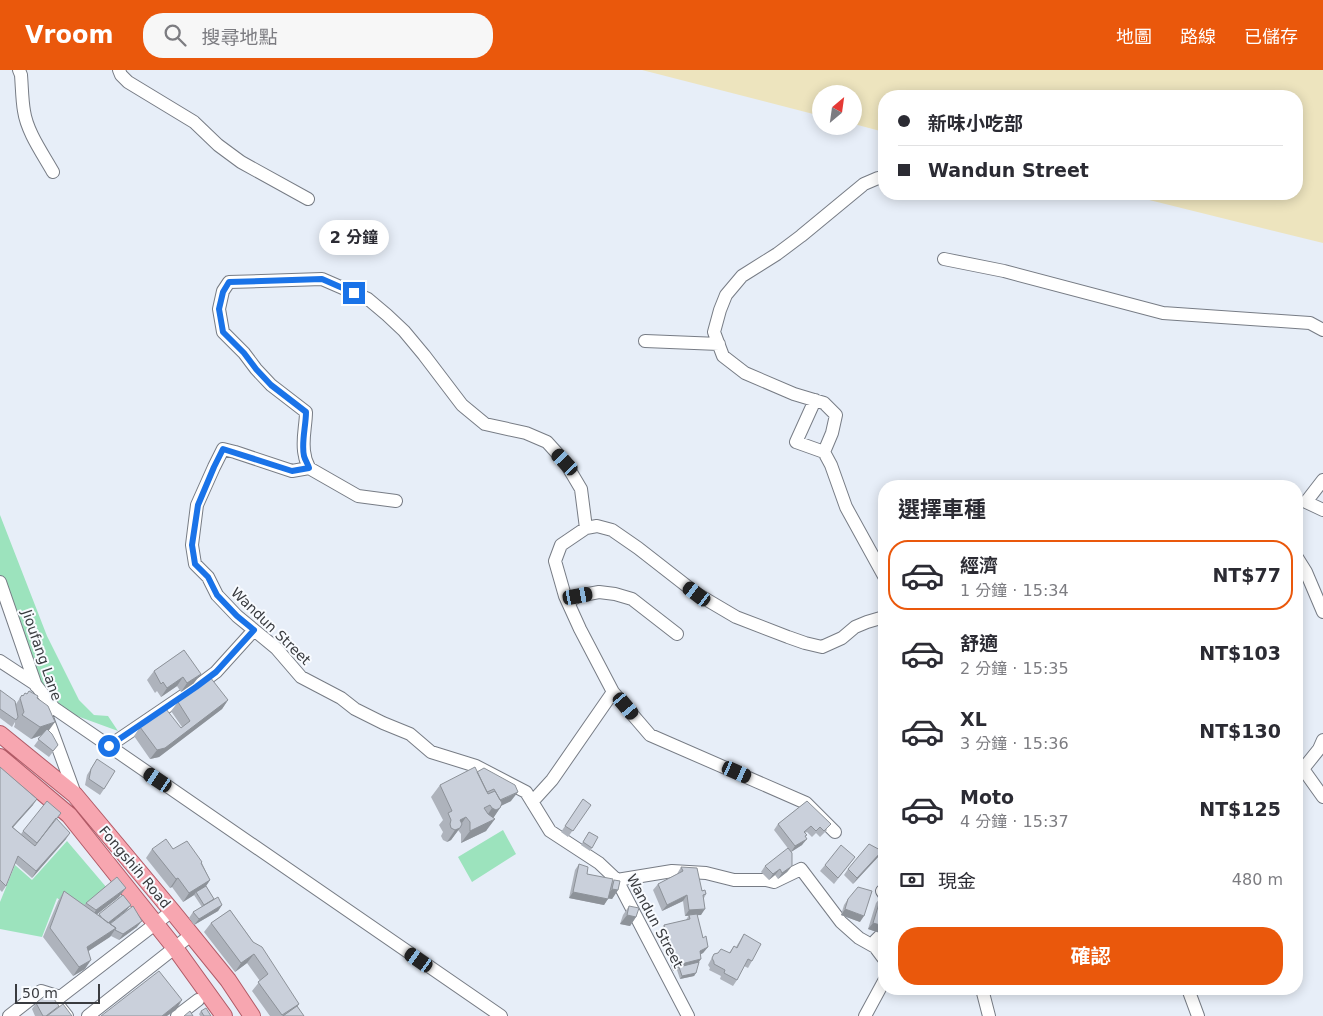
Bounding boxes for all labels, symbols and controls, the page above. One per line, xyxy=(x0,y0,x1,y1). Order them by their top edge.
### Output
search box xyxy=(143,13,493,58)
text: Vroom xyxy=(25,21,113,49)
icon: search xyxy=(161,21,189,49)
text: 搜尋地點 xyxy=(201,26,277,48)
text: 地圖 xyxy=(1116,26,1152,47)
text: 路線 xyxy=(1180,26,1216,47)
text: 已儲存 xyxy=(1244,26,1298,47)
north arrow xyxy=(812,85,862,135)
map controls xyxy=(812,85,862,135)
text: 新味小吃部 xyxy=(928,112,1023,134)
text: Wandun Street xyxy=(928,159,1089,181)
callout: 2 分鐘 xyxy=(319,220,389,256)
text: 2 分鐘 xyxy=(330,228,378,247)
route end xyxy=(343,282,365,304)
car xyxy=(549,446,580,478)
text: 選擇車種 xyxy=(898,497,986,522)
icon: car xyxy=(900,553,945,598)
text: 經濟 xyxy=(960,554,998,576)
text: NT$77 xyxy=(1212,564,1281,586)
car xyxy=(680,579,713,609)
text: 1 分鐘 · 15:34 xyxy=(960,581,1069,600)
street label: Wandun Street xyxy=(228,584,314,668)
car xyxy=(561,586,594,606)
street label: Jioufang Lane xyxy=(19,607,65,703)
icon: car xyxy=(900,631,945,676)
text: 舒適 xyxy=(960,632,998,654)
text: NT$103 xyxy=(1199,642,1281,664)
text: 2 分鐘 · 15:35 xyxy=(960,659,1069,678)
car xyxy=(610,690,641,722)
text: XL xyxy=(960,708,987,730)
icon: car xyxy=(900,709,945,754)
text: NT$130 xyxy=(1199,720,1281,742)
text: 3 分鐘 · 15:36 xyxy=(960,734,1069,753)
route start xyxy=(98,735,120,757)
car xyxy=(720,759,753,785)
car xyxy=(141,765,174,795)
text: Moto xyxy=(960,786,1014,808)
icon: car xyxy=(900,787,945,832)
text: NT$125 xyxy=(1199,798,1281,820)
text: 4 分鐘 · 15:37 xyxy=(960,812,1069,831)
street label: Fongshih Road xyxy=(96,823,174,911)
icon: cash xyxy=(898,866,926,894)
text: 現金 xyxy=(938,870,976,892)
text: 480 m xyxy=(1232,870,1283,889)
street label: Wandun Street xyxy=(624,871,687,971)
button: 確認 xyxy=(898,927,1283,985)
car xyxy=(402,945,435,975)
scale bar xyxy=(15,981,100,1004)
text: 50 m xyxy=(22,985,58,1001)

